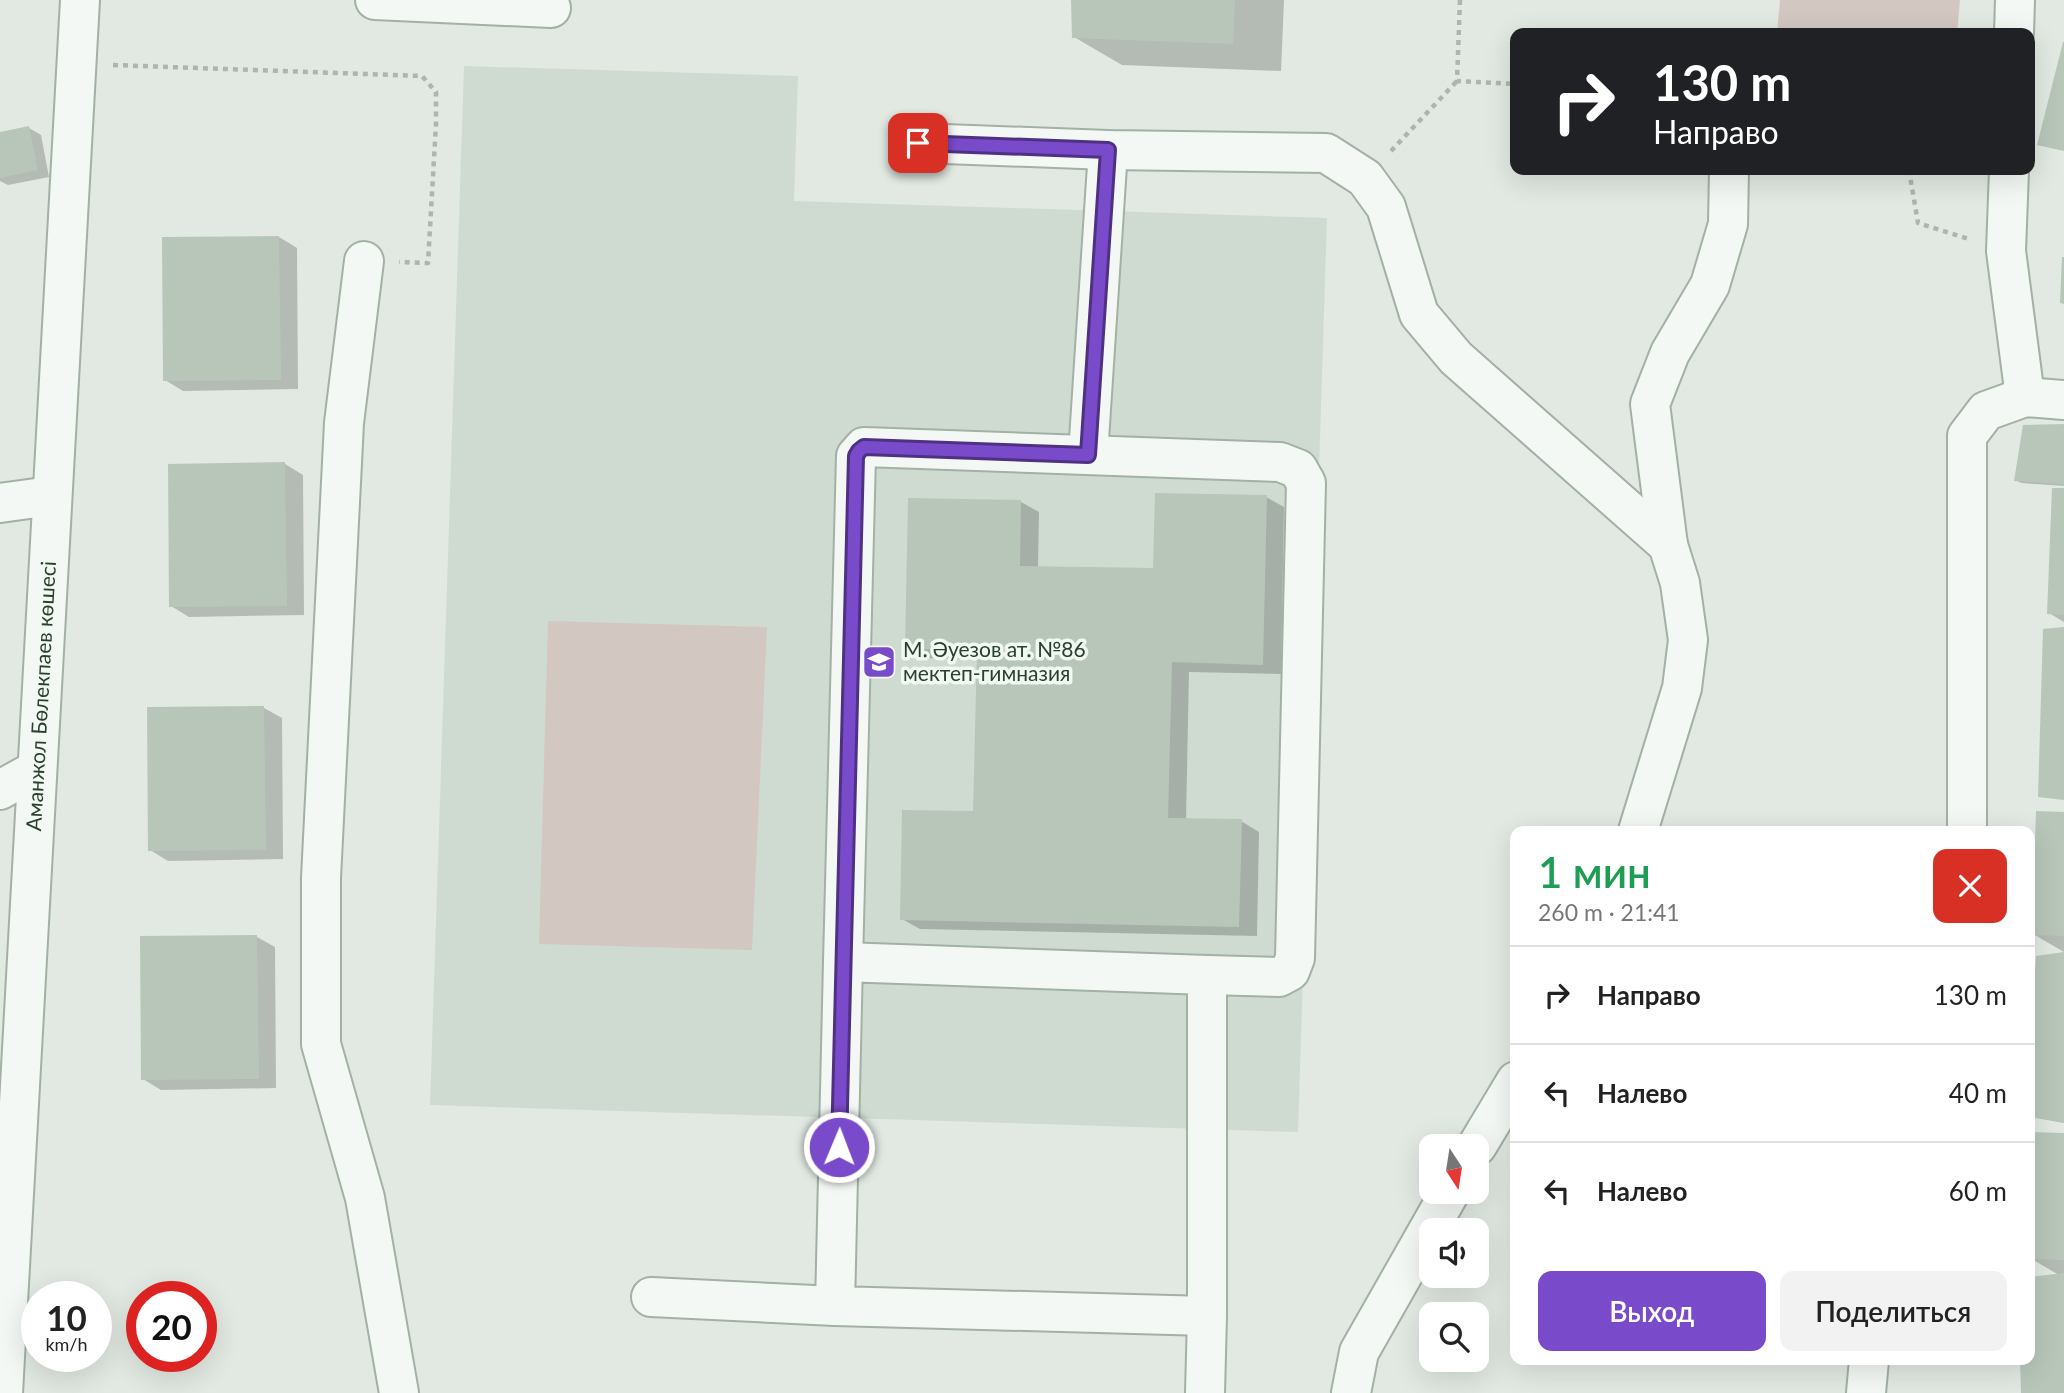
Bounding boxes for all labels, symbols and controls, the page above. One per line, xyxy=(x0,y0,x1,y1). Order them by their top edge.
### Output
text: 130 m xyxy=(1653,53,1791,111)
icon: right xyxy=(1538,56,1629,147)
text: Направо xyxy=(1653,112,1779,151)
pin xyxy=(888,113,948,173)
icon: arrive xyxy=(899,124,937,162)
street label: Аманжол Бөлекпаев көшесі xyxy=(20,560,60,832)
place label: М. Әуезов ат. №86 мектеп-гимназия xyxy=(903,636,1086,685)
school or university icon: М. Әуезов ат. №86 мектеп-гимназия xyxy=(860,643,898,681)
text: 1 мин xyxy=(1538,847,1651,897)
button: close xyxy=(1933,849,2007,923)
text: 260 m · 21:41 xyxy=(1538,898,1680,926)
icon: right xyxy=(1538,976,1576,1014)
text: Направо xyxy=(1597,979,1701,1011)
text: 130 m xyxy=(1934,979,2007,1011)
icon: left xyxy=(1538,1074,1576,1112)
text: Налево xyxy=(1597,1077,1687,1109)
text: 40 m xyxy=(1949,1077,2007,1109)
position arrow xyxy=(802,1110,876,1184)
north arrow xyxy=(1419,1134,1489,1204)
map controls xyxy=(1419,1134,1489,1372)
icon: left xyxy=(1538,1172,1576,1210)
text: Налево xyxy=(1597,1175,1687,1207)
text: 60 m xyxy=(1949,1175,2007,1207)
button: sound xyxy=(1419,1218,1489,1288)
button: Выход xyxy=(1538,1271,1766,1351)
button: Поделиться xyxy=(1780,1271,2007,1351)
speed limit sign: 20 xyxy=(126,1281,217,1372)
text: 10 xyxy=(46,1296,87,1338)
button: search xyxy=(1419,1302,1489,1372)
text: km/h xyxy=(45,1333,88,1355)

